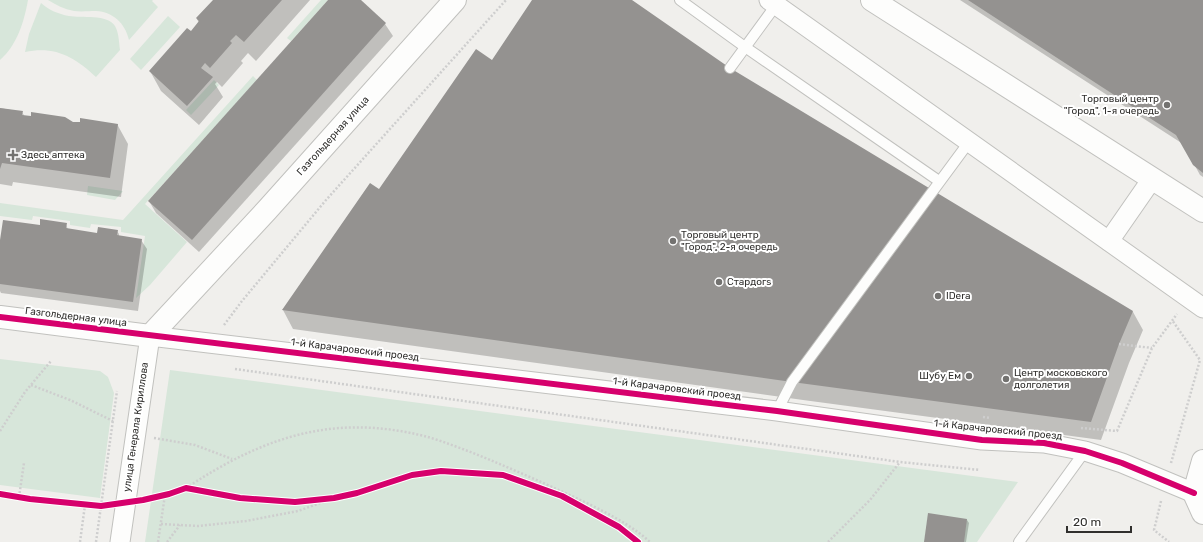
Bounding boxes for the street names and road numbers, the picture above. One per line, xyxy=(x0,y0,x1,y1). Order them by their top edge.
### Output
street label: Газгольдерная улица xyxy=(294,94,372,178)
street label: Газгольдерная улица xyxy=(24,305,128,329)
street label: 1-й Карачаровский проезд xyxy=(290,336,420,364)
street label: улица Генерала Кириллова xyxy=(121,361,151,493)
street label: 1-й Карачаровский проезд xyxy=(612,375,742,403)
street label: 1-й Карачаровский проезд xyxy=(933,417,1063,443)

